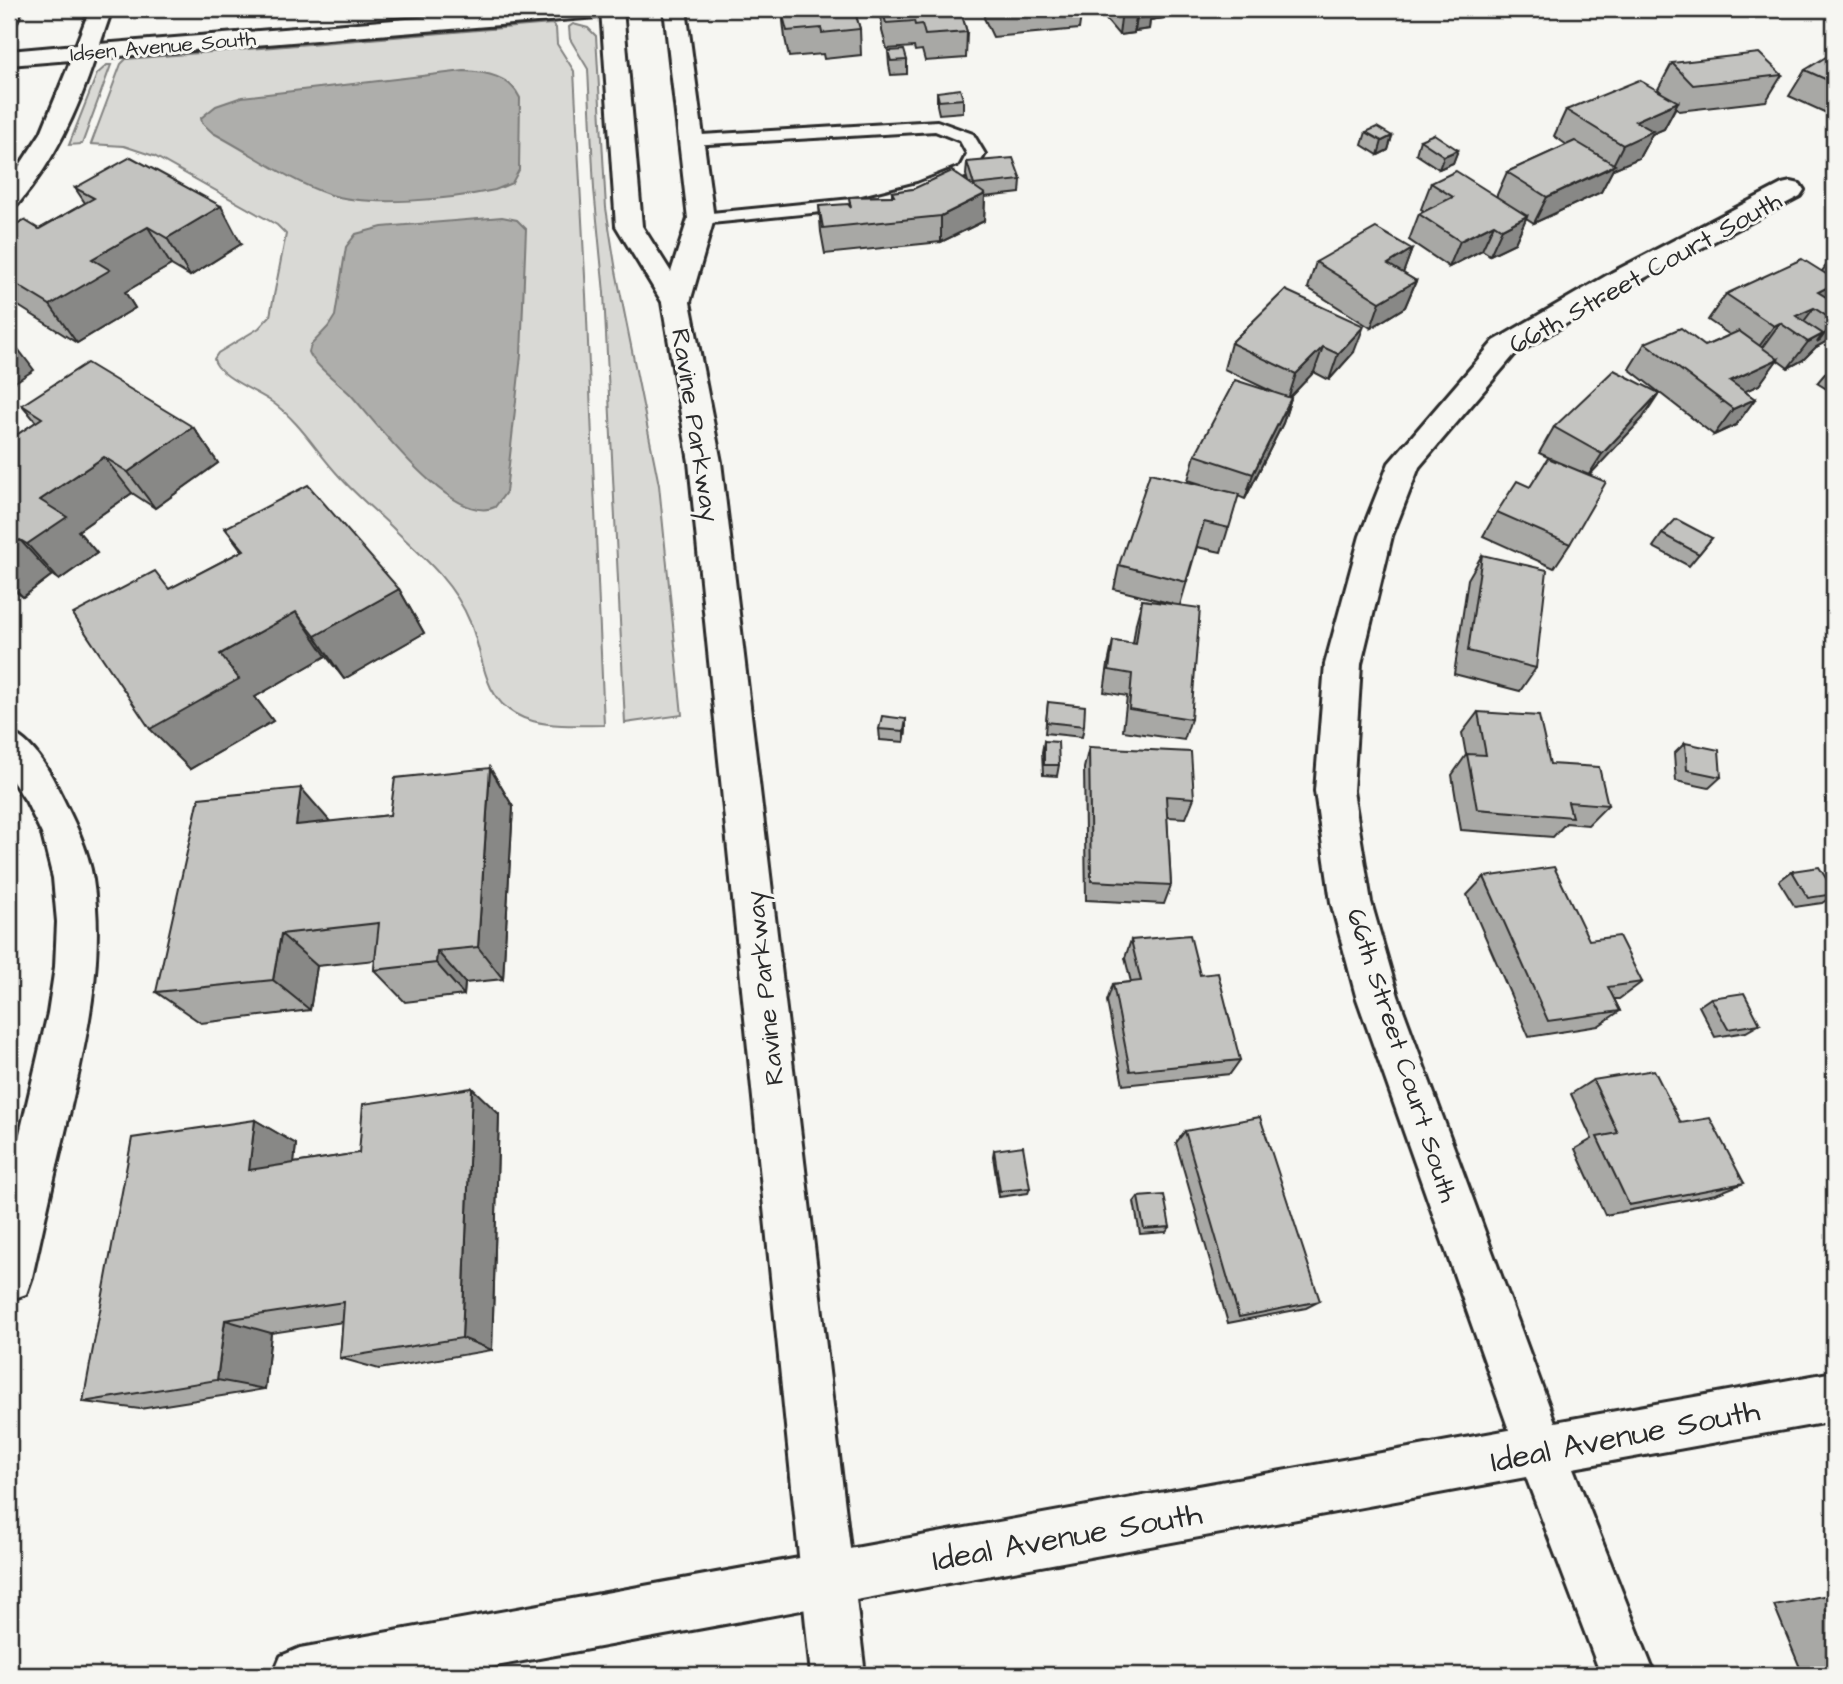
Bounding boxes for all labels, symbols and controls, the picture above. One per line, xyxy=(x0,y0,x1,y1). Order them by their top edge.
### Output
street label: Idsen Avenue South xyxy=(69,24,258,69)
street label: 66th Street Court South xyxy=(1503,183,1788,363)
street label: Ravine Parkway xyxy=(660,326,728,525)
street label: Ravine Parkway xyxy=(737,889,795,1087)
street label: 66th Street Court South xyxy=(1338,904,1467,1207)
street label: Ideal Avenue South xyxy=(1487,1388,1764,1485)
street label: Ideal Avenue South xyxy=(929,1492,1206,1583)

